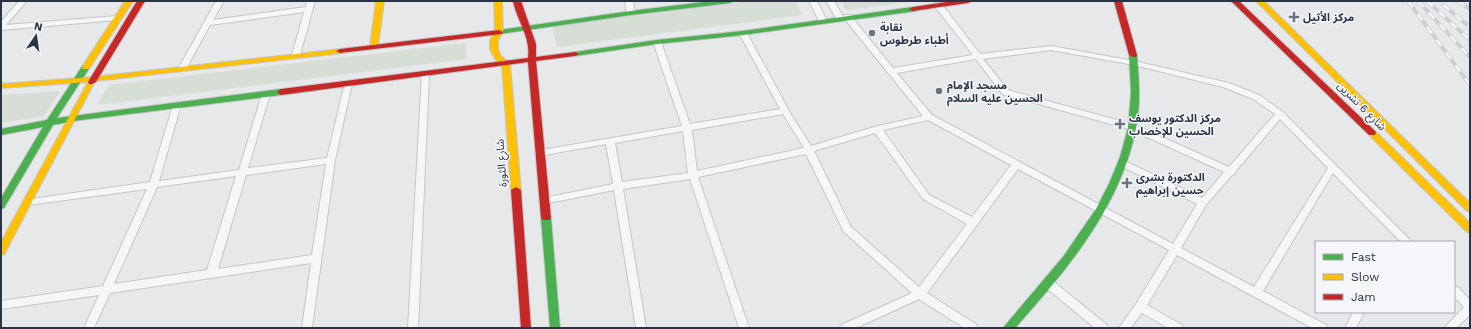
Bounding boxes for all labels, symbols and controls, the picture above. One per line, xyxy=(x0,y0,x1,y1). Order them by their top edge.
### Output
marker: مركز الأثيل xyxy=(1288,11,1300,23)
place label: مركز الأثيل xyxy=(1303,11,1354,24)
north arrow xyxy=(16,16,56,56)
text: N xyxy=(33,19,44,34)
place label: نقابة أطباء طرطوس xyxy=(880,21,949,47)
marker: نقابة أطباء طرطوس xyxy=(867,28,877,38)
place label: مسجد الإمام الحسين عليه السلام xyxy=(947,79,1043,107)
street label: شارع 6 تشرين xyxy=(1334,79,1389,134)
marker: مسجد الإمام الحسين عليه السلام xyxy=(934,86,944,96)
place label: مركز الدكتور يوسف الحسين للإخصاب xyxy=(1129,112,1221,138)
marker: مركز الدكتور يوسف الحسين للإخصاب xyxy=(1114,118,1126,130)
street label: شارع الثورة xyxy=(493,138,511,187)
place label: الدكتورة بشرى حسين إبراهيم xyxy=(1136,171,1205,199)
marker: الدكتورة بشرى حسين إبراهيم xyxy=(1121,177,1133,189)
legend xyxy=(1315,241,1455,313)
text: Fast xyxy=(1351,250,1376,264)
text: Slow xyxy=(1351,270,1379,284)
text: Jam xyxy=(1351,290,1376,304)

